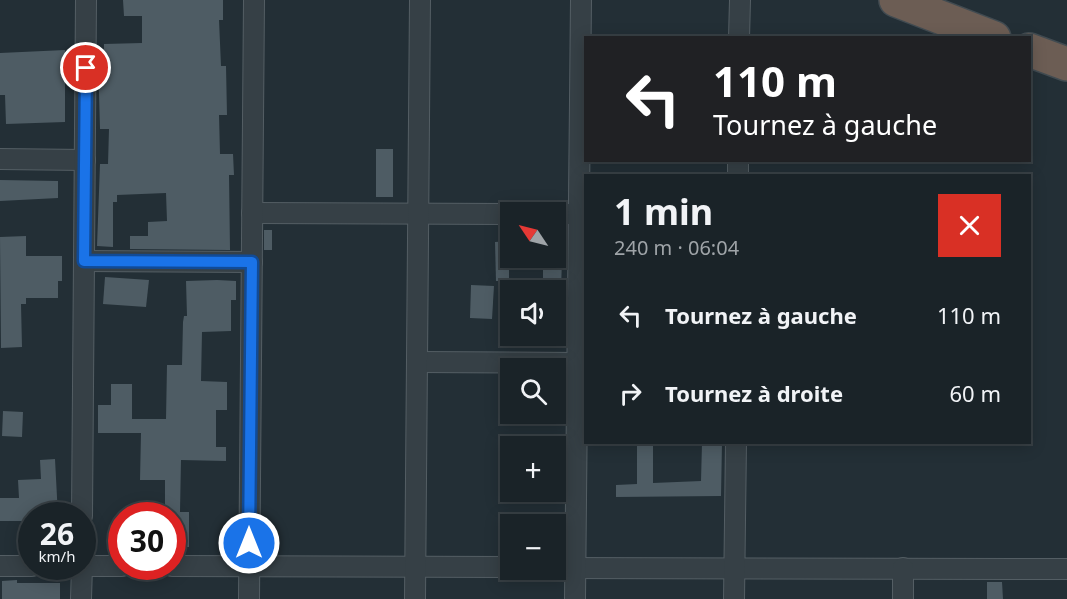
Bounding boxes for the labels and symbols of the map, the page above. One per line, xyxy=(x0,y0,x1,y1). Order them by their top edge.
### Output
pin xyxy=(60,42,111,93)
north arrow xyxy=(500,202,566,268)
speed limit sign: 30 xyxy=(108,502,186,580)
position arrow xyxy=(217,511,281,575)

